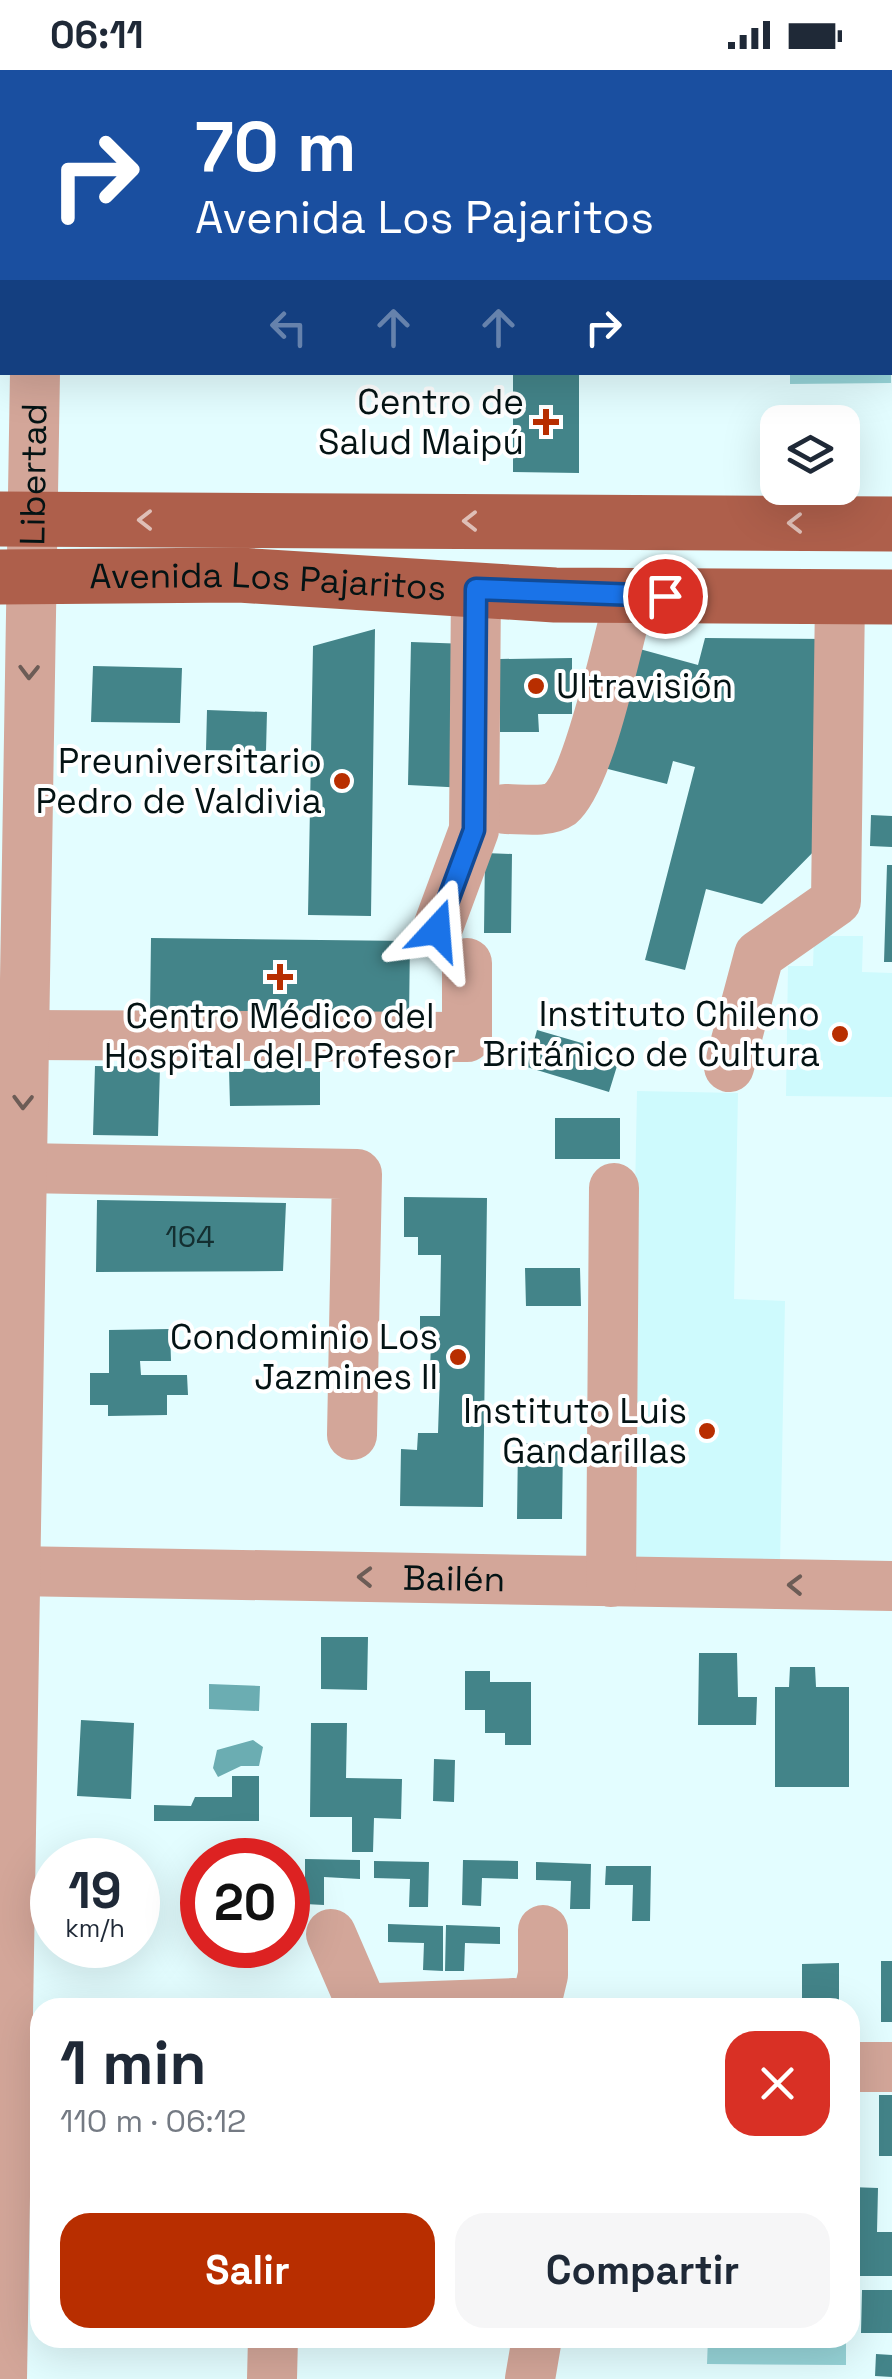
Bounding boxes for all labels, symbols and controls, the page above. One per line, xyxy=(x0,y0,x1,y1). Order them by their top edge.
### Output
text: 06:11 xyxy=(50,11,144,59)
text: 70 m xyxy=(195,102,356,191)
icon: right xyxy=(30,110,160,240)
text: Avenida Los Pajaritos xyxy=(195,189,654,246)
icon: left xyxy=(261,300,316,355)
icon: ahead xyxy=(366,300,421,355)
icon: ahead xyxy=(471,300,526,355)
icon: right xyxy=(576,300,631,355)
place label: Centro de Salud Maipú xyxy=(318,380,524,464)
street label: Libertad xyxy=(10,403,56,546)
map controls xyxy=(760,405,860,505)
button: layers xyxy=(760,405,860,505)
marker: Centro de Salud Maipú xyxy=(533,409,559,435)
one-way arrow xyxy=(136,509,152,531)
one-way arrow xyxy=(461,511,477,532)
one-way arrow xyxy=(786,512,802,534)
street label: Avenida Los Pajaritos xyxy=(89,553,448,610)
pin xyxy=(623,554,708,639)
icon: arrive xyxy=(638,569,693,624)
place label: Ultravisión xyxy=(556,664,733,708)
one-way arrow xyxy=(18,666,40,681)
marker: Ultravisión xyxy=(525,675,547,697)
place label: Preuniversitario Pedro de Valdivia xyxy=(36,739,322,823)
marker: Preuniversitario Pedro de Valdivia xyxy=(331,770,353,792)
position arrow xyxy=(385,878,489,982)
marker: Centro Médico del Hospital del Profesor xyxy=(267,964,293,990)
place label: Instituto Chileno Británico de Cultura xyxy=(482,992,820,1076)
place label: Centro Médico del Hospital del Profesor xyxy=(104,994,456,1078)
marker: Instituto Chileno Británico de Cultura xyxy=(829,1023,851,1045)
one-way arrow xyxy=(12,1096,34,1111)
house number: 164 xyxy=(165,1217,215,1256)
place label: Condominio Los Jazmines II xyxy=(170,1315,438,1399)
marker: Condominio Los Jazmines II xyxy=(447,1346,469,1368)
place label: Instituto Luis Gandarillas xyxy=(463,1389,687,1473)
marker: Instituto Luis Gandarillas xyxy=(696,1420,718,1442)
street label: Bailén xyxy=(402,1556,506,1601)
one-way arrow xyxy=(356,1566,372,1588)
one-way arrow xyxy=(786,1574,802,1595)
speed limit sign: 20 xyxy=(180,1838,310,1968)
text: 19 xyxy=(68,1859,122,1923)
text: km/h xyxy=(65,1912,125,1944)
text: 1 min xyxy=(60,2025,207,2102)
button: close xyxy=(725,2031,830,2136)
text: 110 m · 06:12 xyxy=(60,2101,246,2141)
button: Salir xyxy=(60,2213,435,2328)
button: Compartir xyxy=(455,2213,830,2328)

